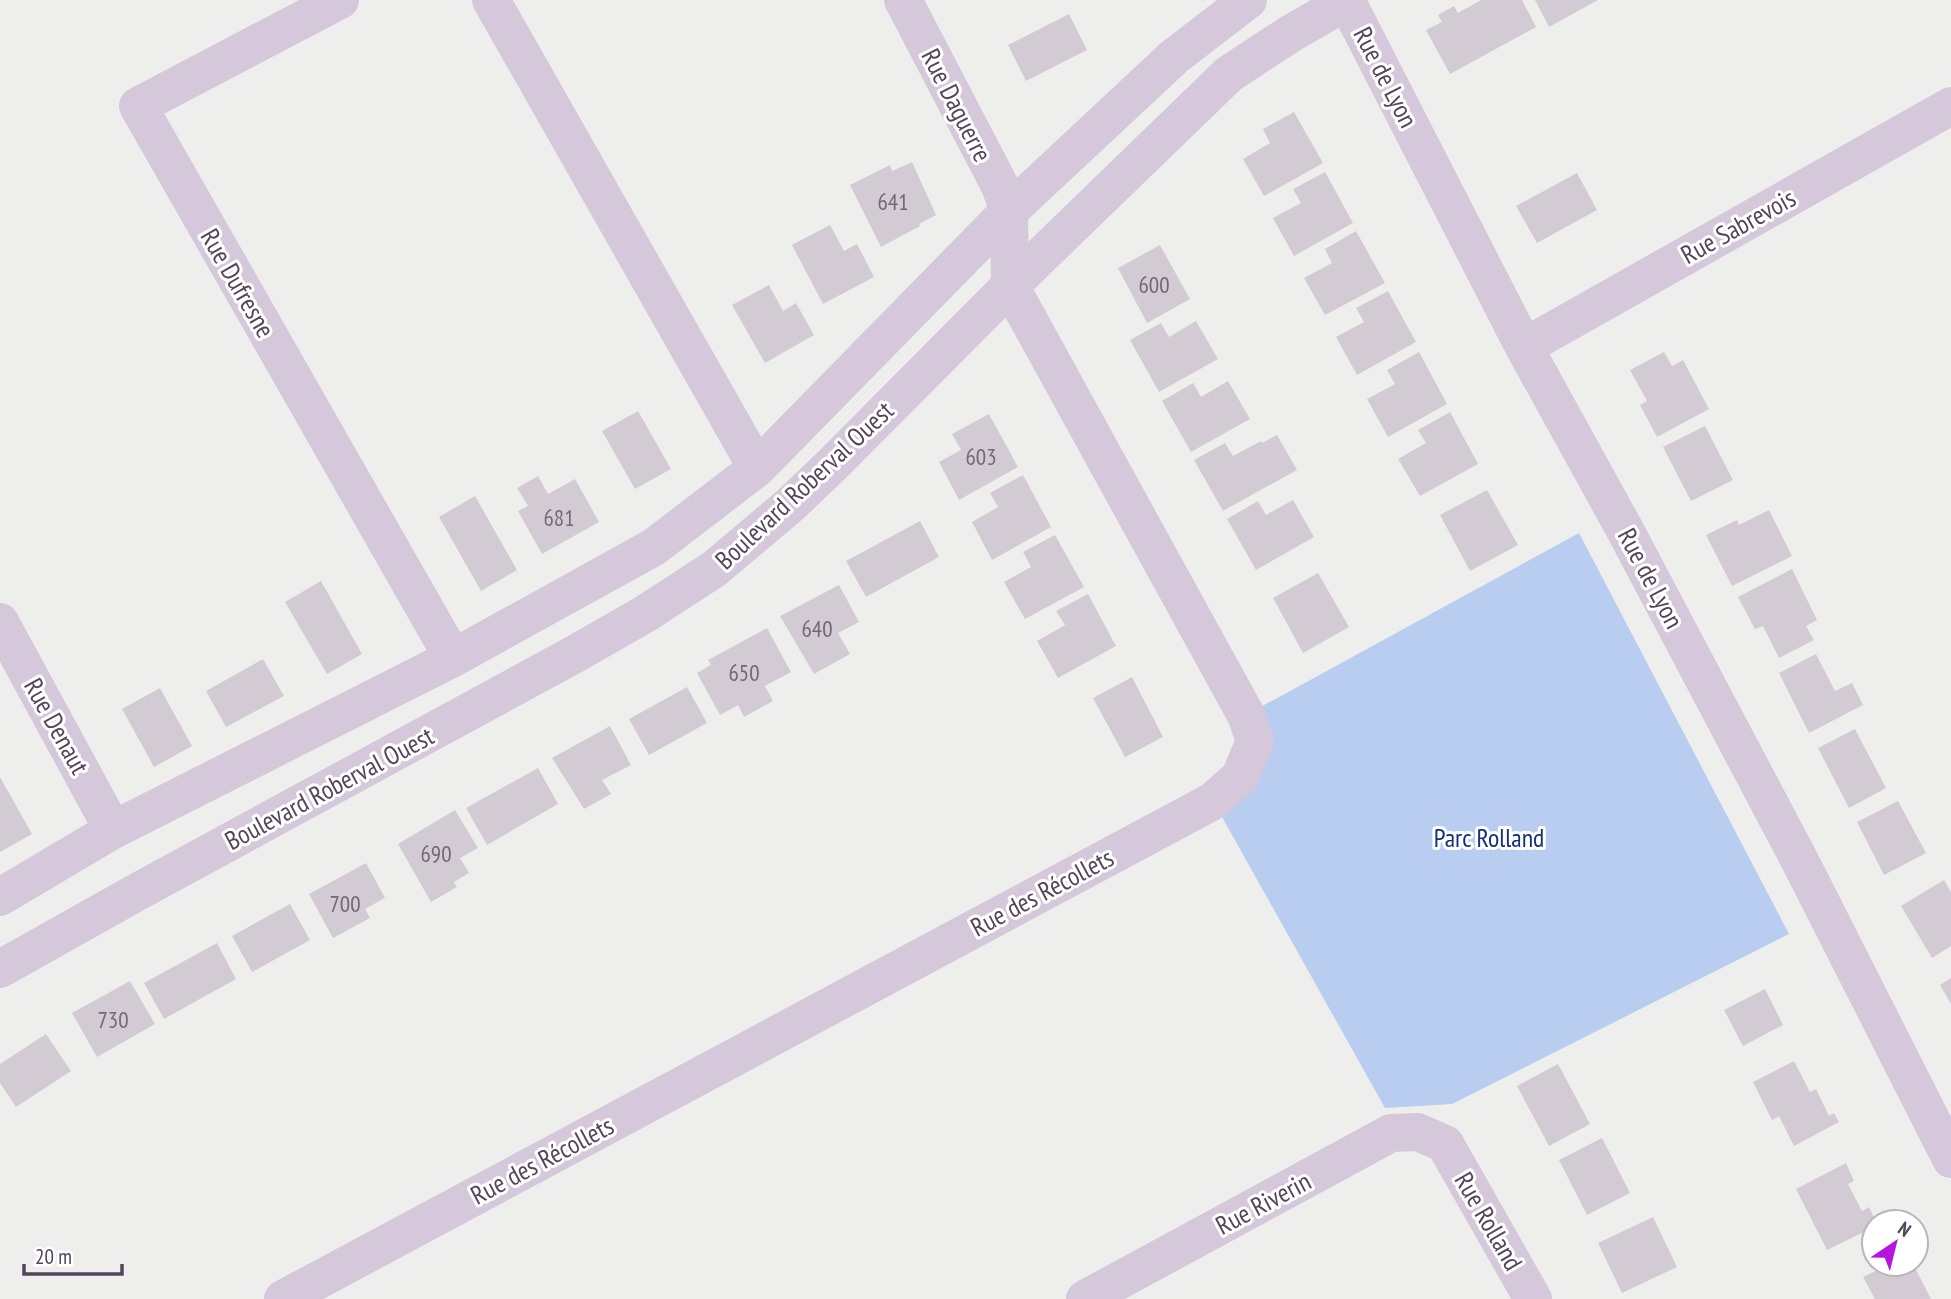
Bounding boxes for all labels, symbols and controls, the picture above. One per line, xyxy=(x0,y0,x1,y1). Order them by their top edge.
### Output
street label: Rue de Lyon xyxy=(1347,21,1425,133)
street label: Rue Daguerre xyxy=(915,43,999,167)
street label: Rue Sabrevois xyxy=(1675,181,1801,271)
house number: 641 xyxy=(877,187,909,216)
street label: Rue Dufresne xyxy=(194,223,282,343)
house number: 600 xyxy=(1138,270,1170,299)
street label: Boulevard Roberval Ouest xyxy=(708,394,900,576)
house number: 603 xyxy=(965,442,997,471)
house number: 681 xyxy=(543,503,575,532)
street label: Rue de Lyon xyxy=(1611,522,1691,634)
house number: 640 xyxy=(801,614,833,643)
house number: 650 xyxy=(728,658,760,687)
street label: Rue Denaut xyxy=(17,672,97,780)
street label: Boulevard Roberval Ouest xyxy=(219,719,439,857)
park label: Parc Rolland xyxy=(1434,821,1544,854)
house number: 690 xyxy=(420,839,452,868)
street label: Rue des Récollets xyxy=(965,841,1119,943)
house number: 700 xyxy=(329,889,361,918)
house number: 730 xyxy=(97,1005,129,1034)
street label: Rue des Récollets xyxy=(465,1109,619,1211)
street label: Rue Riverin xyxy=(1210,1164,1316,1242)
street label: Rue Rolland xyxy=(1448,1166,1530,1276)
north arrow xyxy=(1860,1208,1930,1278)
text: N xyxy=(1894,1216,1916,1242)
scale bar xyxy=(24,1232,122,1276)
text: 20 m xyxy=(35,1243,72,1270)

